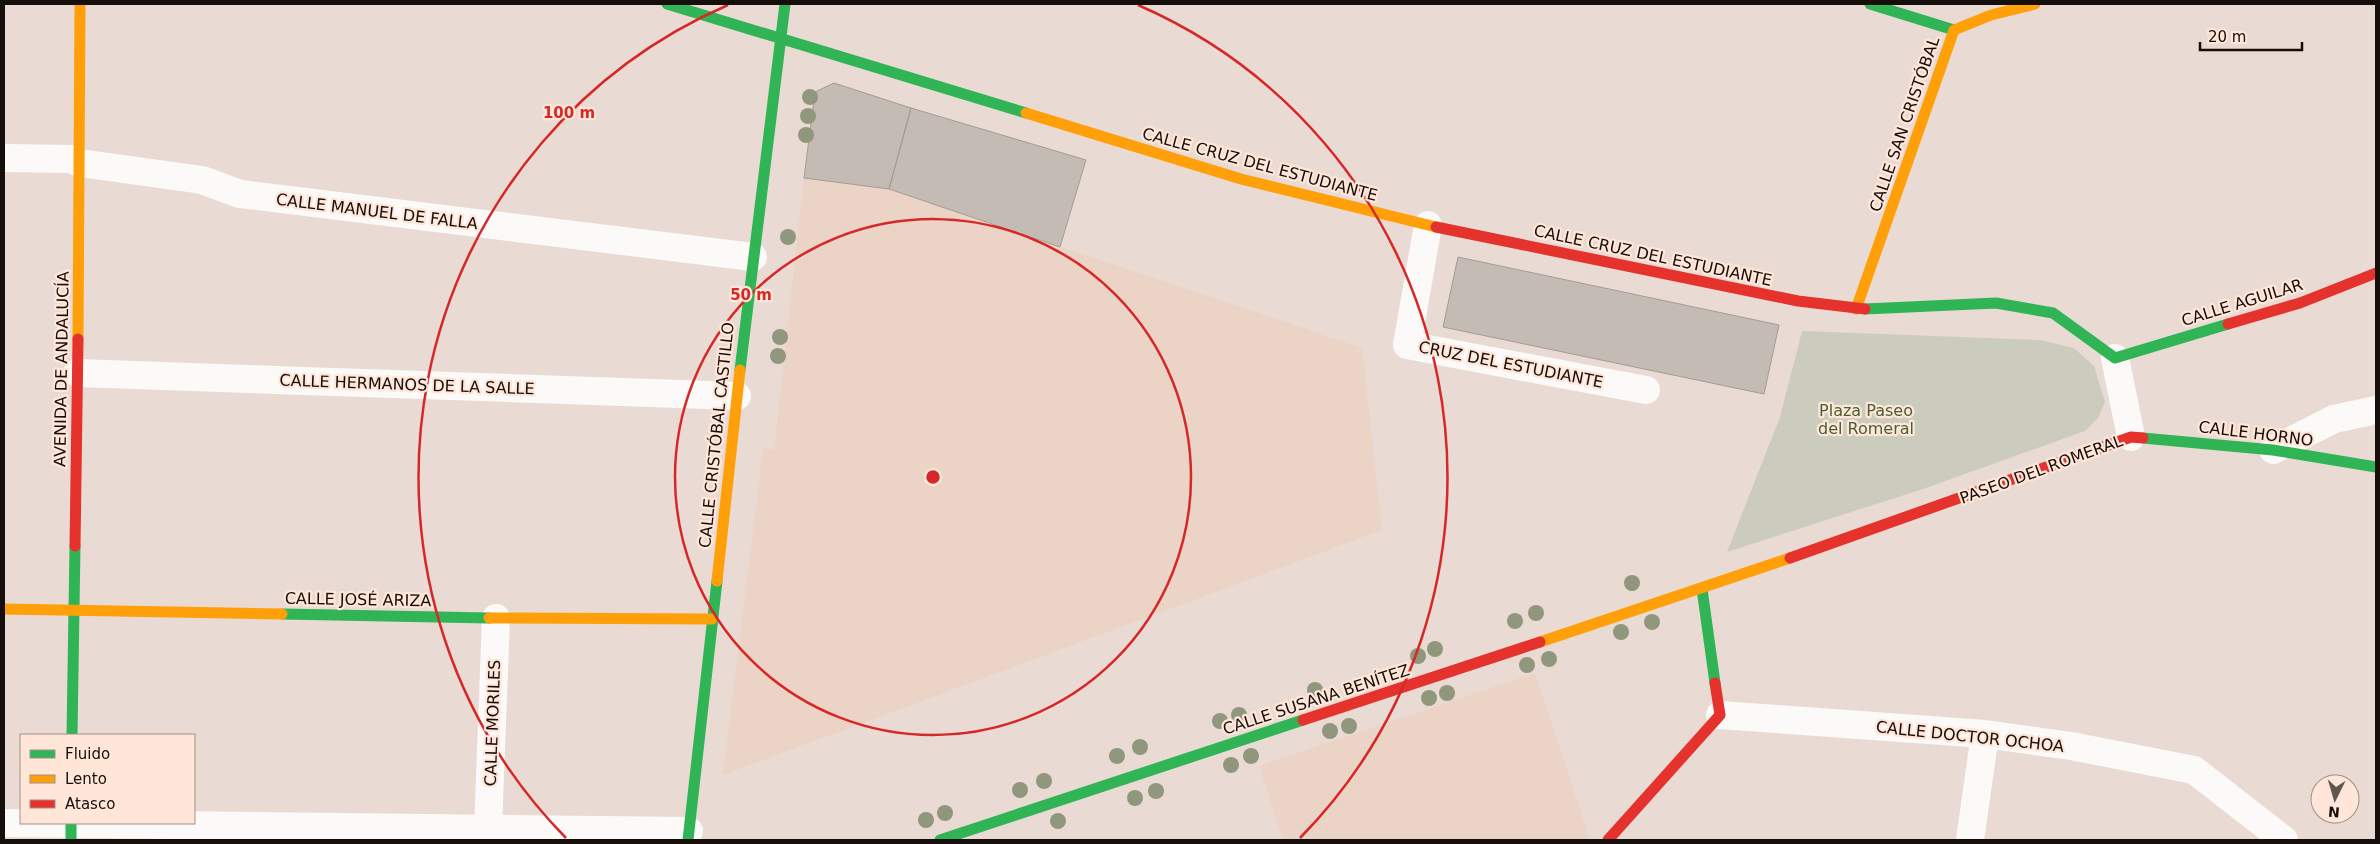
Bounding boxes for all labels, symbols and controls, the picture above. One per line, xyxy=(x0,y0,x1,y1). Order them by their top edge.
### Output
scale bar xyxy=(2200,20,2302,52)
text: 20 m xyxy=(2208,28,2246,46)
street label: CALLE SAN CRISTÓBAL xyxy=(1866,34,1943,214)
text: 100 m xyxy=(543,104,595,122)
street label: CALLE CRUZ DEL ESTUDIANTE xyxy=(1140,124,1380,205)
street label: CALLE MANUEL DE FALLA xyxy=(275,190,479,233)
street label: CALLE CRUZ DEL ESTUDIANTE xyxy=(1532,221,1774,290)
street label: AVENIDA DE ANDALUCÍA xyxy=(50,271,73,467)
street label: CALLE AGUILAR xyxy=(2179,275,2305,330)
text: 50 m xyxy=(730,286,772,304)
street label: CALLE CRISTÓBAL CASTILLO xyxy=(695,321,738,549)
street label: CRUZ DEL ESTUDIANTE xyxy=(1417,337,1605,392)
street label: CALLE HERMANOS DE LA SALLE xyxy=(279,371,535,398)
park label: Plaza Paseo del Romeral xyxy=(1818,401,1914,438)
street label: CALLE HORNO xyxy=(2197,417,2314,450)
street label: PASEO DEL ROMERAL xyxy=(1957,431,2125,508)
centre of rings xyxy=(924,468,942,486)
street label: CALLE JOSÉ ARIZA xyxy=(285,589,431,610)
street label: CALLE MORILES xyxy=(481,659,504,787)
street label: CALLE SUSANA BENÍTEZ xyxy=(1220,660,1412,739)
street label: CALLE DOCTOR OCHOA xyxy=(1875,717,2065,756)
legend xyxy=(20,734,195,824)
text: Fluido xyxy=(65,745,110,763)
text: Lento xyxy=(65,770,107,788)
north arrow xyxy=(2310,774,2360,824)
text: Atasco xyxy=(65,795,115,813)
text: N xyxy=(2327,803,2340,820)

